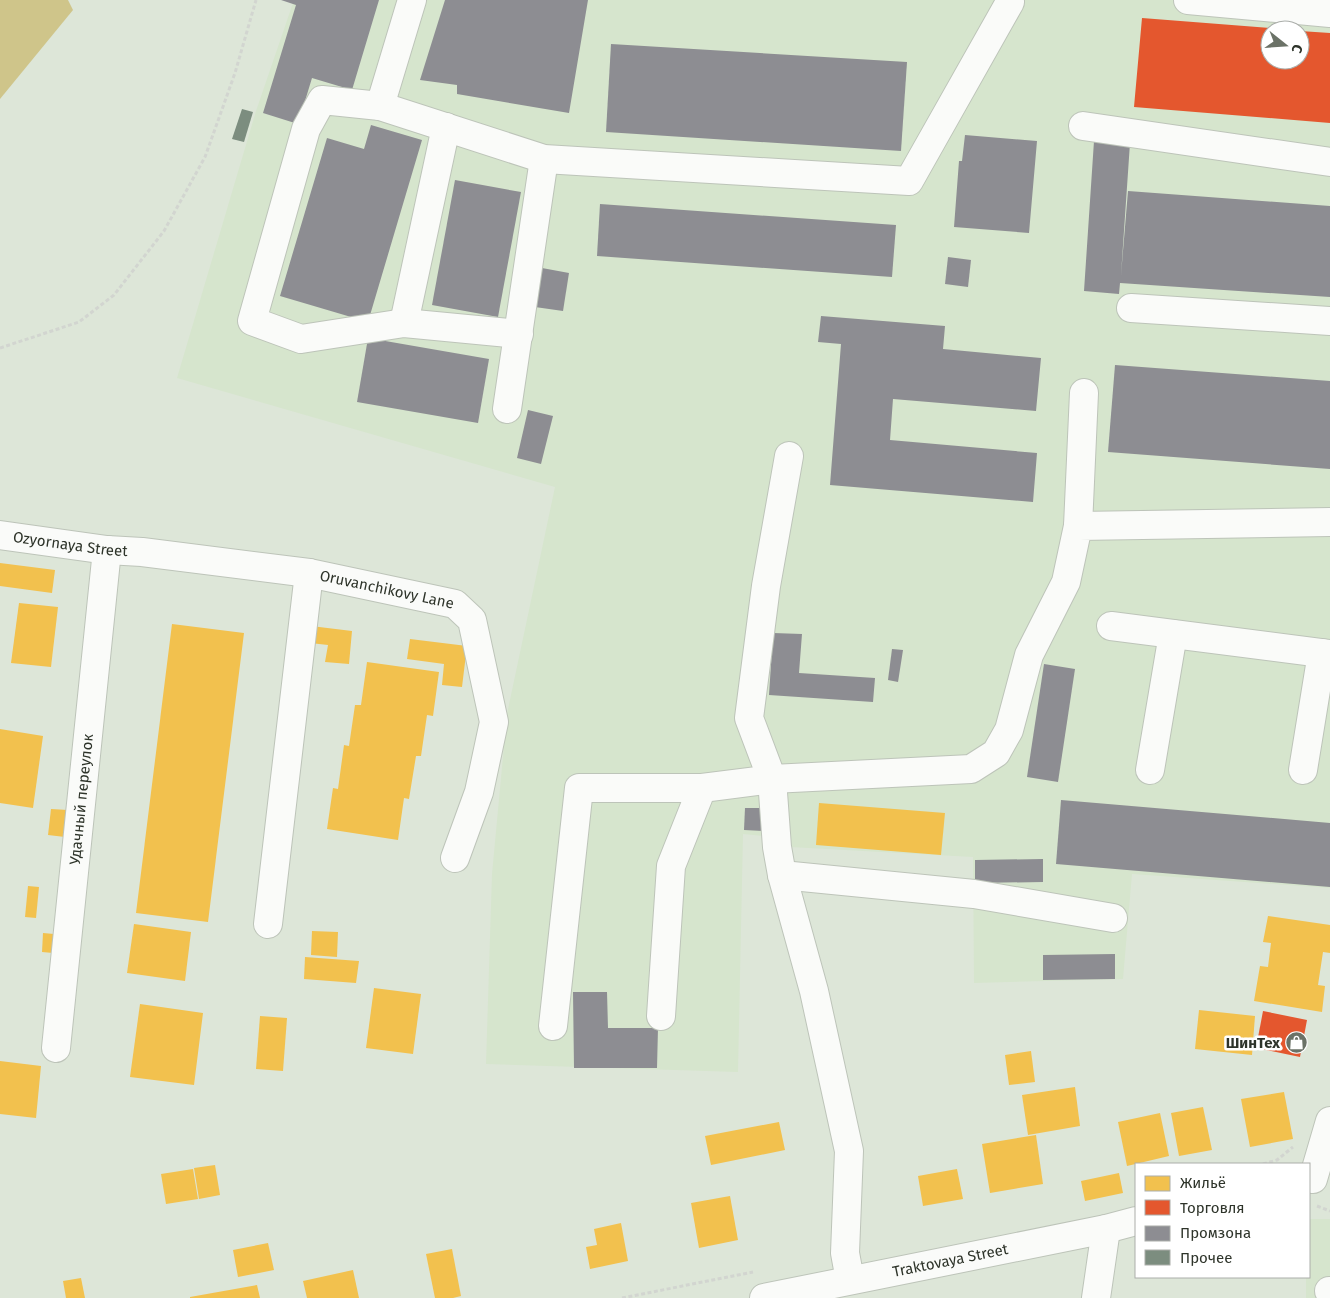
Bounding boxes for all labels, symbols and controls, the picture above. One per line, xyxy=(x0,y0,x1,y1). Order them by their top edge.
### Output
north arrow xyxy=(1260,20,1310,70)
text: С xyxy=(1288,42,1306,55)
street label: Ozyornaya Street xyxy=(12,528,129,560)
street label: Oruvanchikovy Lane xyxy=(318,567,456,613)
street label: Удачный переулок xyxy=(66,733,97,866)
shop icon: ШинТех xyxy=(1284,1031,1308,1055)
place label: ШинТех xyxy=(1226,1034,1280,1052)
legend xyxy=(1135,1163,1310,1278)
text: Жильё xyxy=(1180,1174,1226,1192)
text: Торговля xyxy=(1180,1199,1245,1217)
text: Промзона xyxy=(1180,1224,1251,1242)
street label: Traktovaya Street xyxy=(891,1240,1010,1281)
text: Прочее xyxy=(1180,1249,1232,1267)

